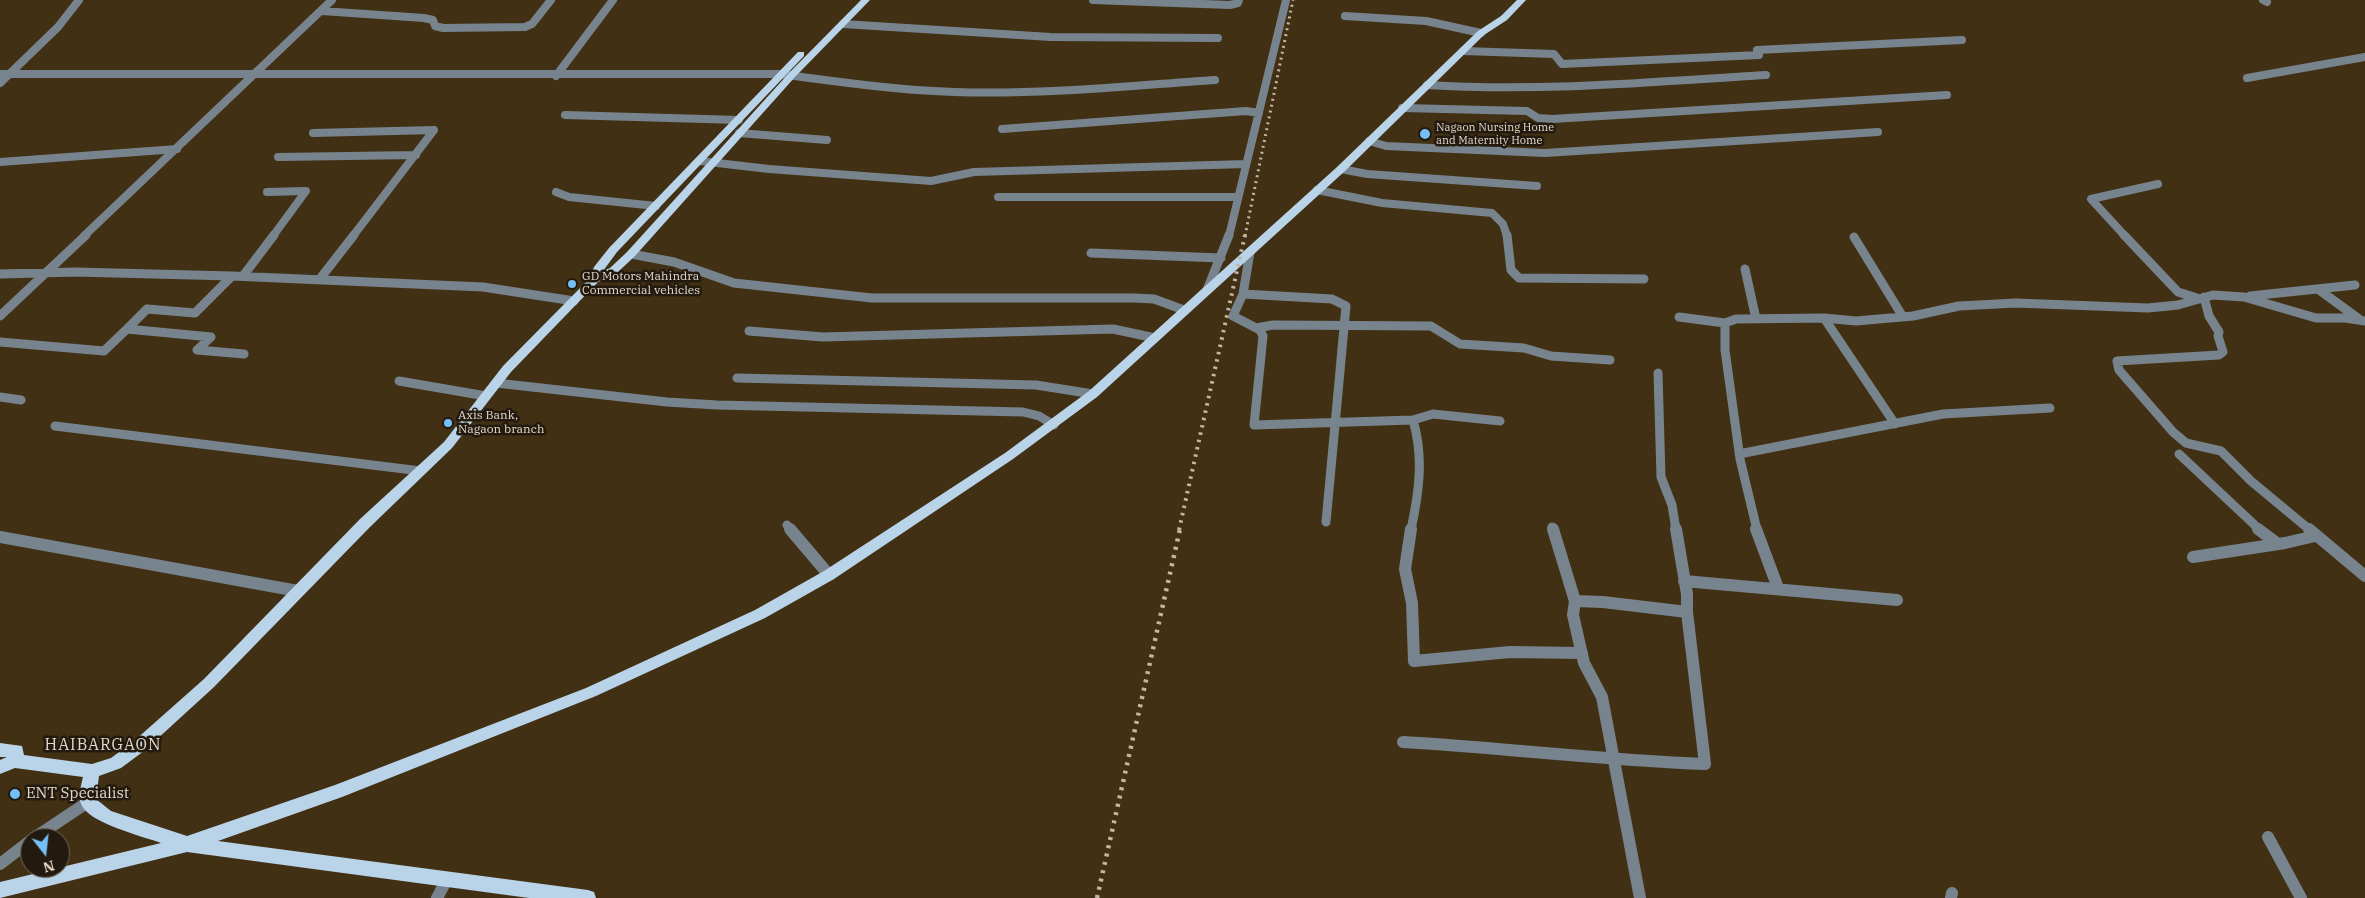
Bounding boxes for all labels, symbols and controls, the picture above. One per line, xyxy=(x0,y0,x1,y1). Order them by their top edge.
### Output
place label: Nagaon Nursing Home and Maternity Home xyxy=(1436,121,1554,147)
marker: Nagaon Nursing Home and Maternity Home xyxy=(1418,127,1432,141)
place label: GD Motors Mahindra Commercial vehicles xyxy=(582,270,700,298)
marker: GD Motors Mahindra Commercial vehicles xyxy=(566,278,578,290)
place label: Axis Bank, Nagaon branch xyxy=(458,409,544,437)
marker: Axis Bank, Nagaon branch xyxy=(442,417,454,429)
district label: HAIBARGAON xyxy=(43,735,163,755)
place label: ENT Specialist xyxy=(26,785,129,803)
marker: ENT Specialist xyxy=(8,787,22,801)
north arrow xyxy=(20,828,70,878)
text: N xyxy=(41,856,57,877)

